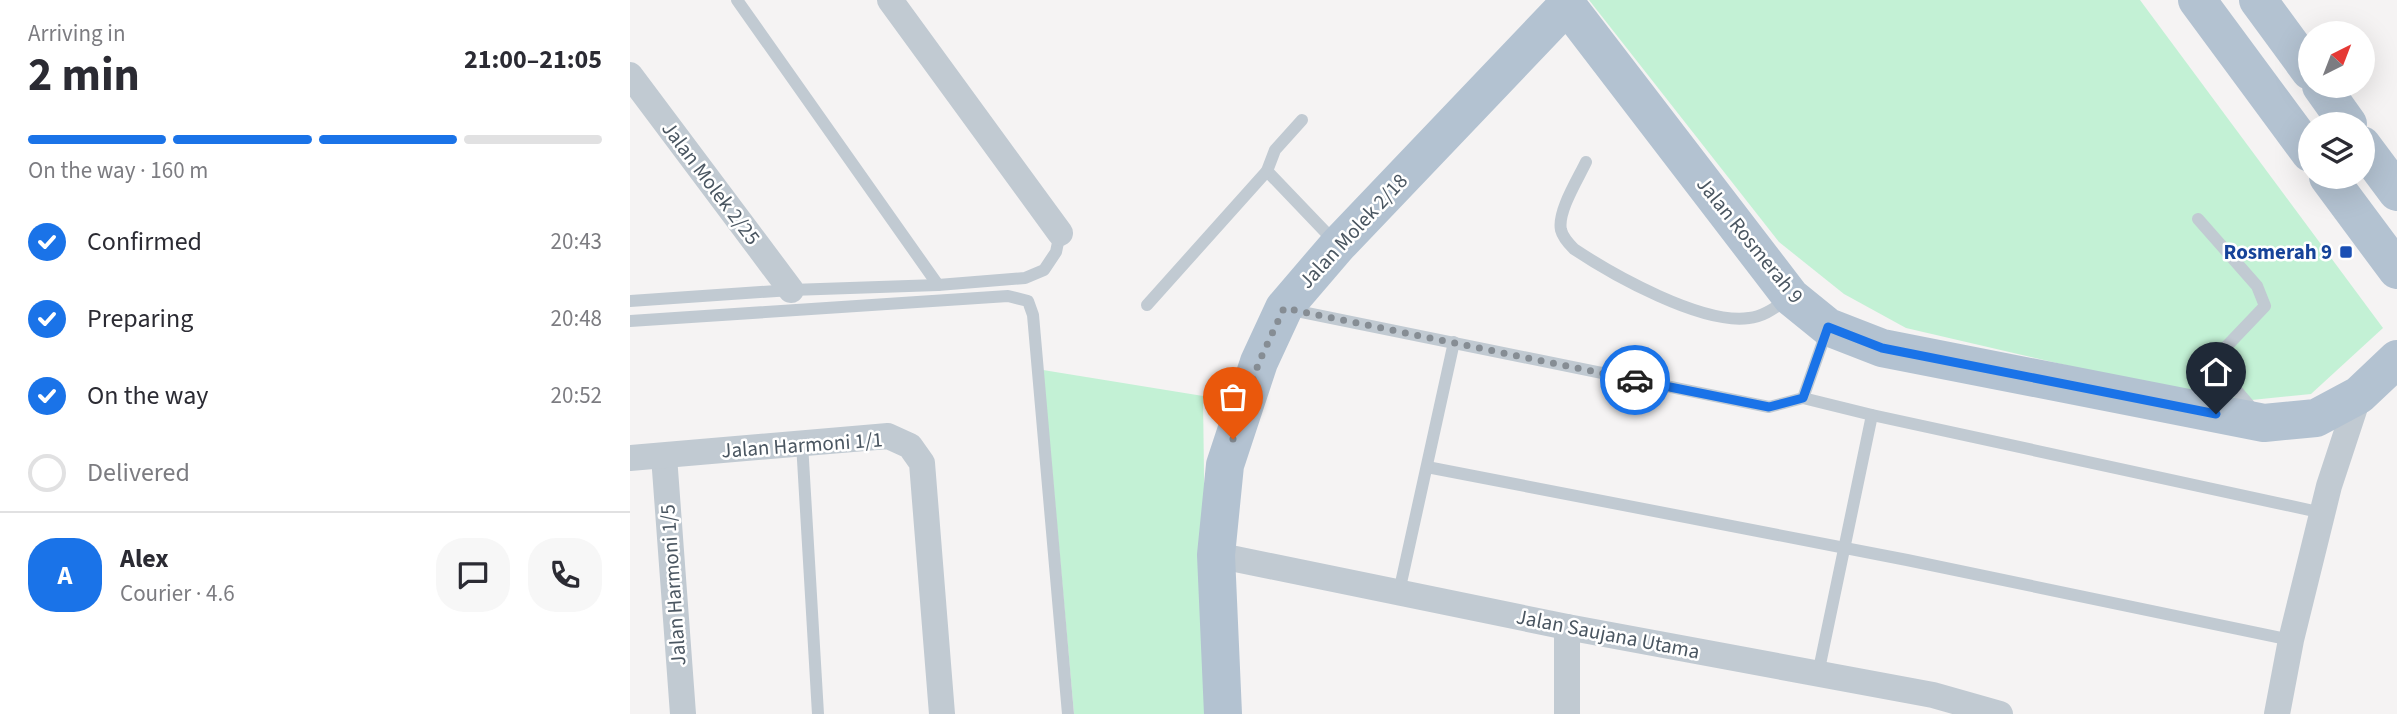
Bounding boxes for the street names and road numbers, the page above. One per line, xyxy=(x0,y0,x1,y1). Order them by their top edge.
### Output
street label: Jalan Molek 2/25 xyxy=(655,115,767,251)
street label: Jalan Molek 2/18 xyxy=(1292,167,1414,295)
street label: Jalan Rosmerah 9 xyxy=(1689,170,1811,310)
street label: Jalan Harmoni 1/1 xyxy=(720,424,884,466)
street label: Jalan Harmoni 1/5 xyxy=(652,503,694,667)
street label: Jalan Saujana Utama xyxy=(1514,602,1702,666)

